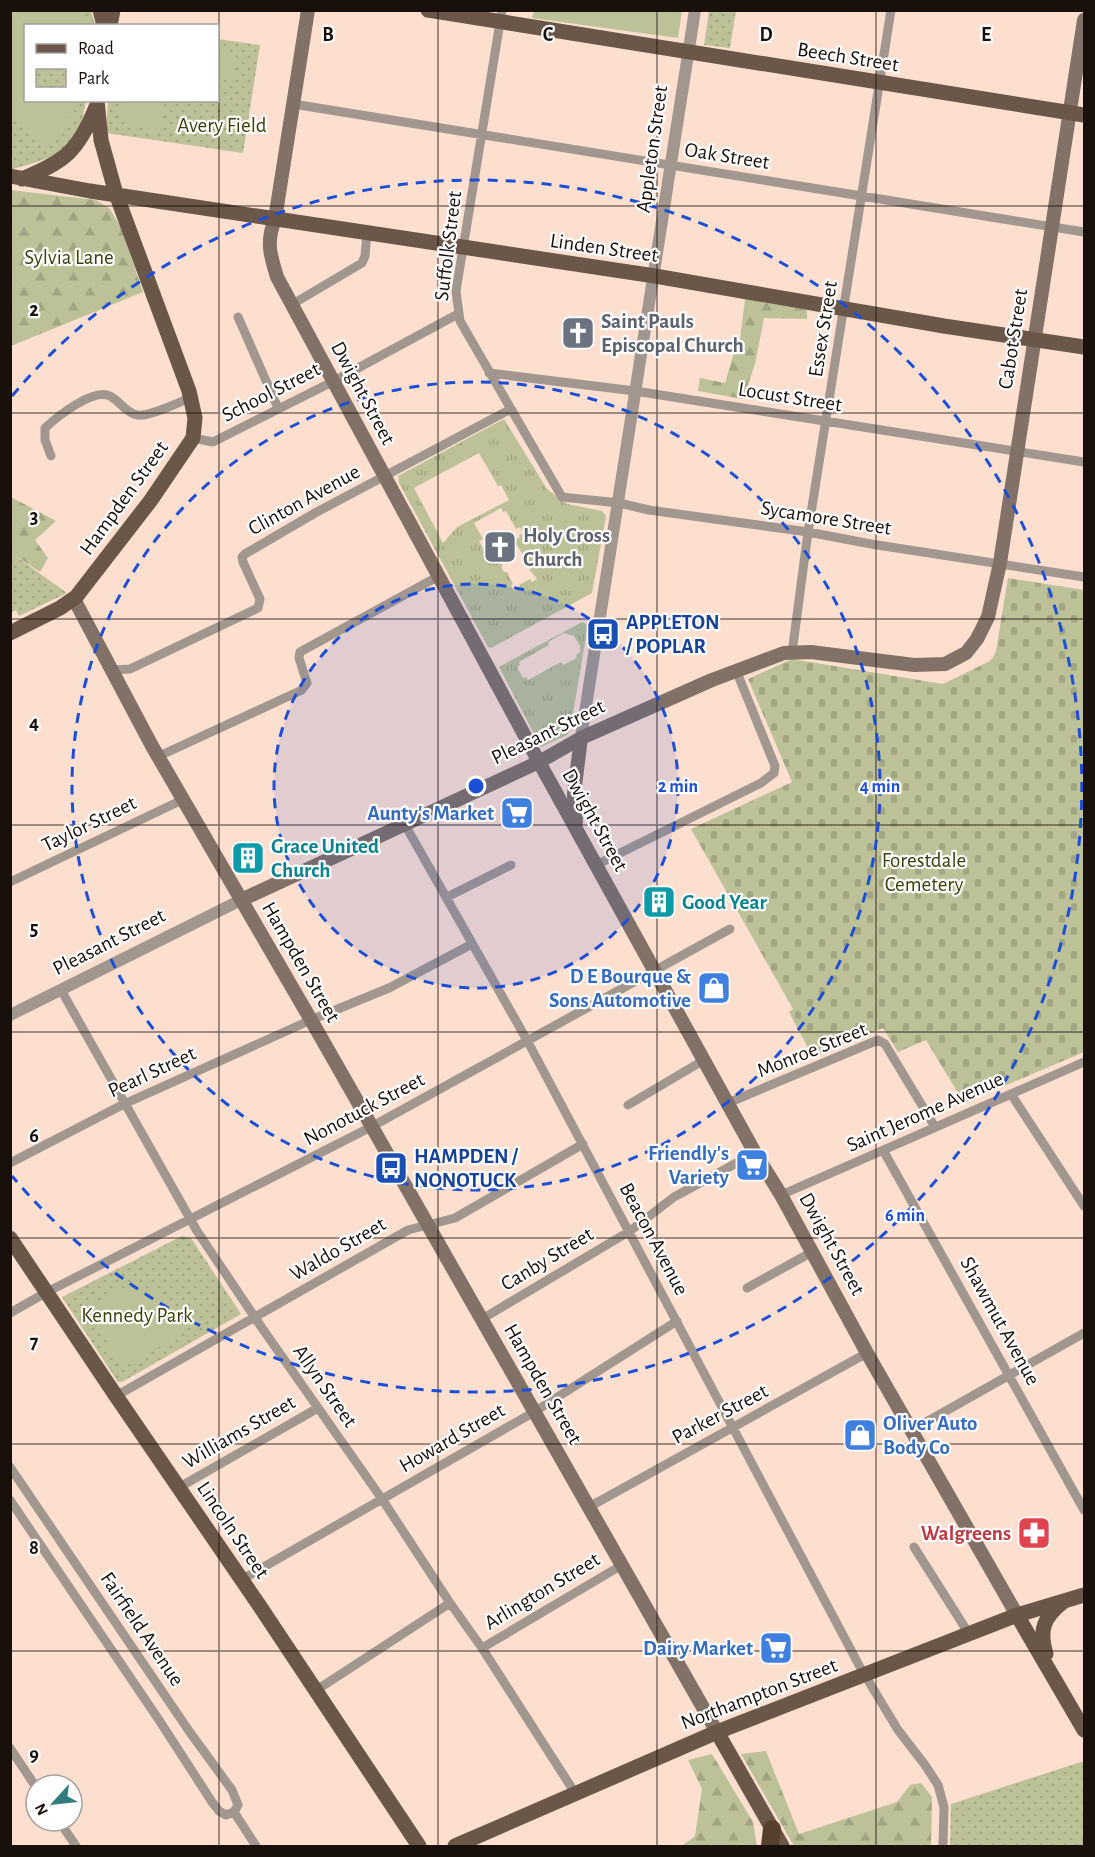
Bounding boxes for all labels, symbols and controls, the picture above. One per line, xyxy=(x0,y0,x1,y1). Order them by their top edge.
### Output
legend xyxy=(24,24,219,102)
text: B xyxy=(322,25,334,45)
text: C xyxy=(543,25,554,45)
text: D xyxy=(759,25,773,45)
text: E xyxy=(981,25,991,45)
street label: Beech Street xyxy=(796,39,900,75)
text: Road xyxy=(78,40,114,58)
text: Park xyxy=(78,70,110,88)
street label: Appleton Street xyxy=(633,84,671,214)
park label: Avery Field xyxy=(177,115,267,136)
street label: Oak Street xyxy=(683,139,771,173)
street label: Suffolk Street xyxy=(431,189,465,302)
street label: Linden Street xyxy=(549,230,660,266)
park label: Sylvia Lane xyxy=(24,247,114,268)
street label: Essex Street xyxy=(805,279,841,379)
street label: Cabot Street xyxy=(995,287,1031,391)
text: 2 xyxy=(29,300,39,320)
place label: Saint Pauls Episcopal Church xyxy=(601,311,744,356)
church icon: Saint Pauls Episcopal Church xyxy=(560,315,596,351)
street label: Dwight Street xyxy=(327,338,399,448)
street label: School Street xyxy=(218,358,324,426)
street label: Locust Street xyxy=(737,378,844,416)
street label: Hampden Street xyxy=(76,437,172,559)
street label: Clinton Avenue xyxy=(245,461,363,539)
street label: Sycamore Street xyxy=(759,497,893,539)
text: 3 xyxy=(30,507,38,527)
place label: Holy Cross Church xyxy=(523,525,610,570)
church icon: Holy Cross Church xyxy=(482,529,518,565)
place label: APPLETON / POPLAR xyxy=(625,612,720,657)
bus stop icon: APPLETON / POPLAR xyxy=(585,616,621,652)
street label: Pleasant Street xyxy=(488,695,608,768)
text: 4 xyxy=(29,713,39,733)
street label: Dwight Street xyxy=(558,765,632,875)
centre of rings xyxy=(466,776,486,796)
text: 2 min xyxy=(658,778,698,796)
text: 4 min xyxy=(860,778,900,796)
street label: Taylor Street xyxy=(38,792,140,856)
supermarket icon: Aunty's Market xyxy=(499,795,535,831)
place label: Aunty's Market xyxy=(367,803,494,824)
place label: Grace United Church xyxy=(271,836,379,881)
building icon: Grace United Church xyxy=(230,840,266,876)
park label: Forestdale Cemetery xyxy=(882,850,966,895)
building icon: Good Year xyxy=(641,884,677,920)
place label: Good Year xyxy=(682,892,767,913)
street label: Hampden Street xyxy=(258,898,344,1026)
street label: Pleasant Street xyxy=(49,905,169,979)
text: 5 xyxy=(30,919,38,939)
place label: D E Bourque & Sons Automotive xyxy=(549,966,691,1011)
shop icon: D E Bourque & Sons Automotive xyxy=(696,970,732,1006)
street label: Monroe Street xyxy=(754,1018,870,1082)
street label: Pearl Street xyxy=(105,1042,199,1101)
street label: Nonotuck Street xyxy=(300,1068,428,1150)
street label: Saint Jerome Avenue xyxy=(843,1068,1007,1156)
text: 6 xyxy=(29,1126,39,1146)
place label: Friendly's Variety xyxy=(648,1143,730,1188)
place label: HAMPDEN / NONOTUCK xyxy=(414,1146,519,1191)
supermarket icon: Friendly's Variety xyxy=(734,1147,770,1183)
bus stop icon: HAMPDEN / NONOTUCK xyxy=(373,1150,409,1186)
street label: Beacon Avenue xyxy=(616,1179,692,1299)
street label: Dwight Street xyxy=(795,1189,869,1299)
text: 6 min xyxy=(885,1207,925,1225)
street label: Waldo Street xyxy=(287,1213,390,1285)
street label: Canby Street xyxy=(497,1223,597,1295)
street label: Shawmut Avenue xyxy=(956,1253,1044,1389)
park label: Kennedy Park xyxy=(81,1305,193,1326)
street label: Hampden Street xyxy=(500,1320,586,1448)
text: 7 xyxy=(30,1332,39,1352)
street label: Allyn Street xyxy=(289,1341,361,1431)
street label: Parker Street xyxy=(669,1380,772,1448)
street label: Williams Street xyxy=(179,1391,299,1473)
street label: Howard Street xyxy=(396,1399,509,1477)
place label: Oliver Auto Body Co xyxy=(883,1413,977,1458)
shop icon: Oliver Auto Body Co xyxy=(842,1417,878,1453)
street label: Lincoln Street xyxy=(193,1478,273,1583)
pharmacy icon: Walgreens xyxy=(1016,1515,1052,1551)
place label: Walgreens xyxy=(921,1523,1011,1544)
text: 8 xyxy=(29,1538,39,1558)
street label: Arlington Street xyxy=(481,1548,604,1634)
street label: Fairfield Avenue xyxy=(96,1568,188,1690)
supermarket icon: Dairy Market xyxy=(758,1630,794,1666)
place label: Dairy Market xyxy=(643,1638,753,1659)
street label: Northampton Street xyxy=(678,1654,840,1733)
text: 9 xyxy=(29,1745,39,1765)
north arrow xyxy=(24,1773,84,1833)
text: N xyxy=(32,1801,51,1818)

